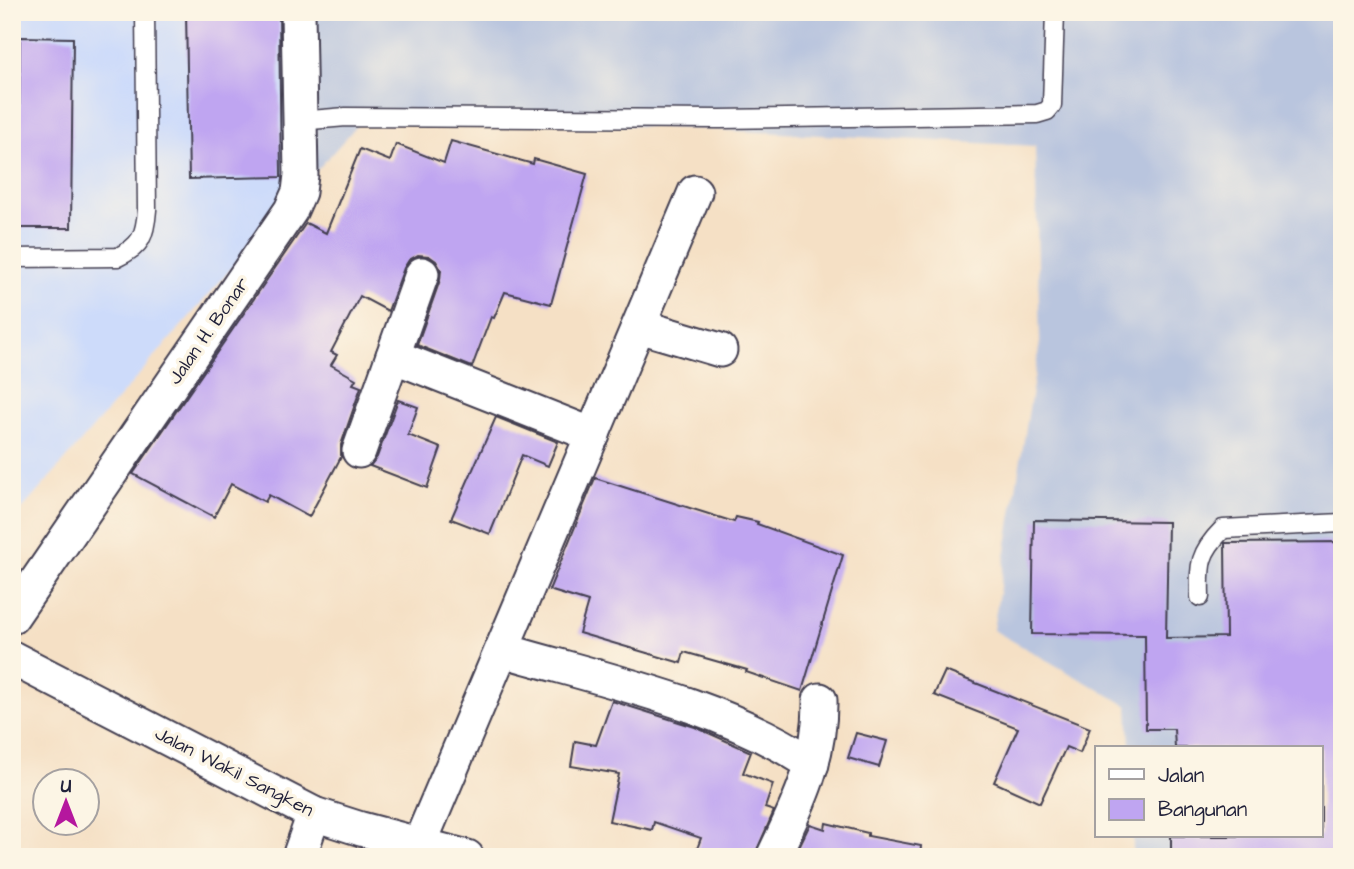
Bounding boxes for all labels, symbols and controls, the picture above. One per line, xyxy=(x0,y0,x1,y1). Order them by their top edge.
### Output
street label: Jalan H. Bonar xyxy=(162,272,256,390)
street label: Jalan Wakil Sangken xyxy=(150,720,318,825)
legend xyxy=(1095,746,1322,838)
text: Jalan xyxy=(1158,761,1204,790)
north arrow xyxy=(32,768,102,838)
text: U xyxy=(61,773,72,800)
text: Bangunan xyxy=(1158,795,1247,826)

